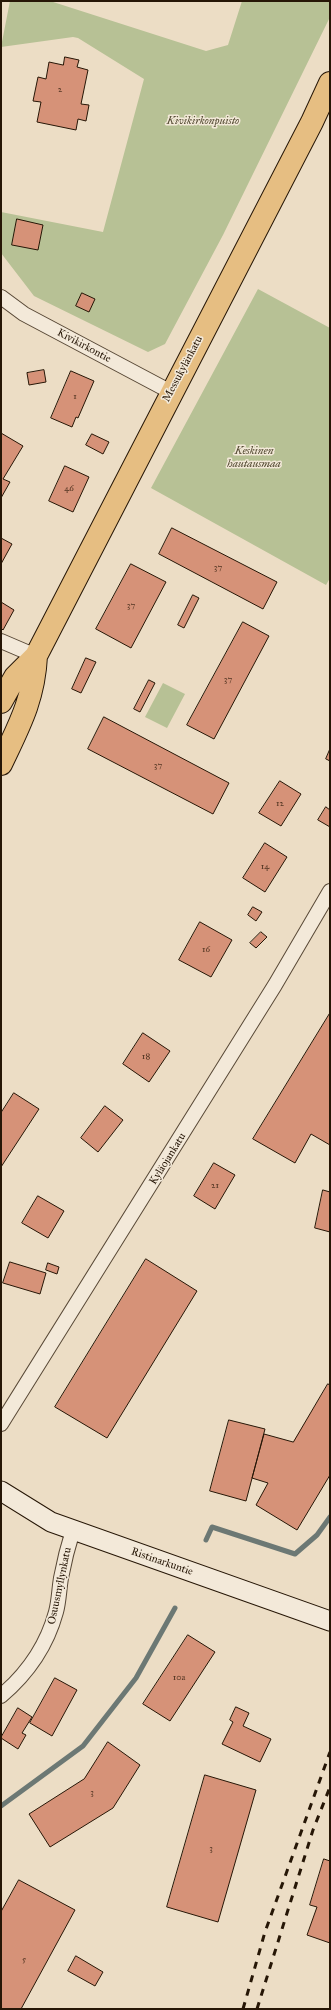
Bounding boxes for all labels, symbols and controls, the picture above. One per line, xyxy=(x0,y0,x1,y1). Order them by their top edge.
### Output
house number: 2 xyxy=(58,85,62,95)
park label: Kivikirkonpuisto xyxy=(167,114,239,128)
street label: Kivikirkontie xyxy=(55,326,113,366)
street label: Messukylänkatu xyxy=(160,334,206,404)
house number: 1 xyxy=(73,392,77,402)
park label: Keskinen hautausmaa xyxy=(227,444,281,470)
house number: 46 xyxy=(64,484,74,494)
house number: 37 xyxy=(214,563,222,573)
house number: 37 xyxy=(127,601,135,611)
house number: 37 xyxy=(224,675,232,685)
house number: 37 xyxy=(154,761,162,771)
house number: 12 xyxy=(276,799,284,809)
house number: 14 xyxy=(261,862,269,872)
house number: 16 xyxy=(202,945,210,955)
house number: 18 xyxy=(142,1052,150,1062)
street label: Kyläojankatu xyxy=(147,1131,189,1187)
house number: 21 xyxy=(211,1181,219,1191)
street label: Ristinarkuntie xyxy=(129,1545,195,1579)
street label: Osuusmyllynkatu xyxy=(45,1546,75,1626)
house number: 10a xyxy=(173,1673,185,1683)
house number: 3 xyxy=(90,1788,94,1798)
house number: 3 xyxy=(209,1844,213,1854)
house number: 5 xyxy=(22,1955,26,1965)

